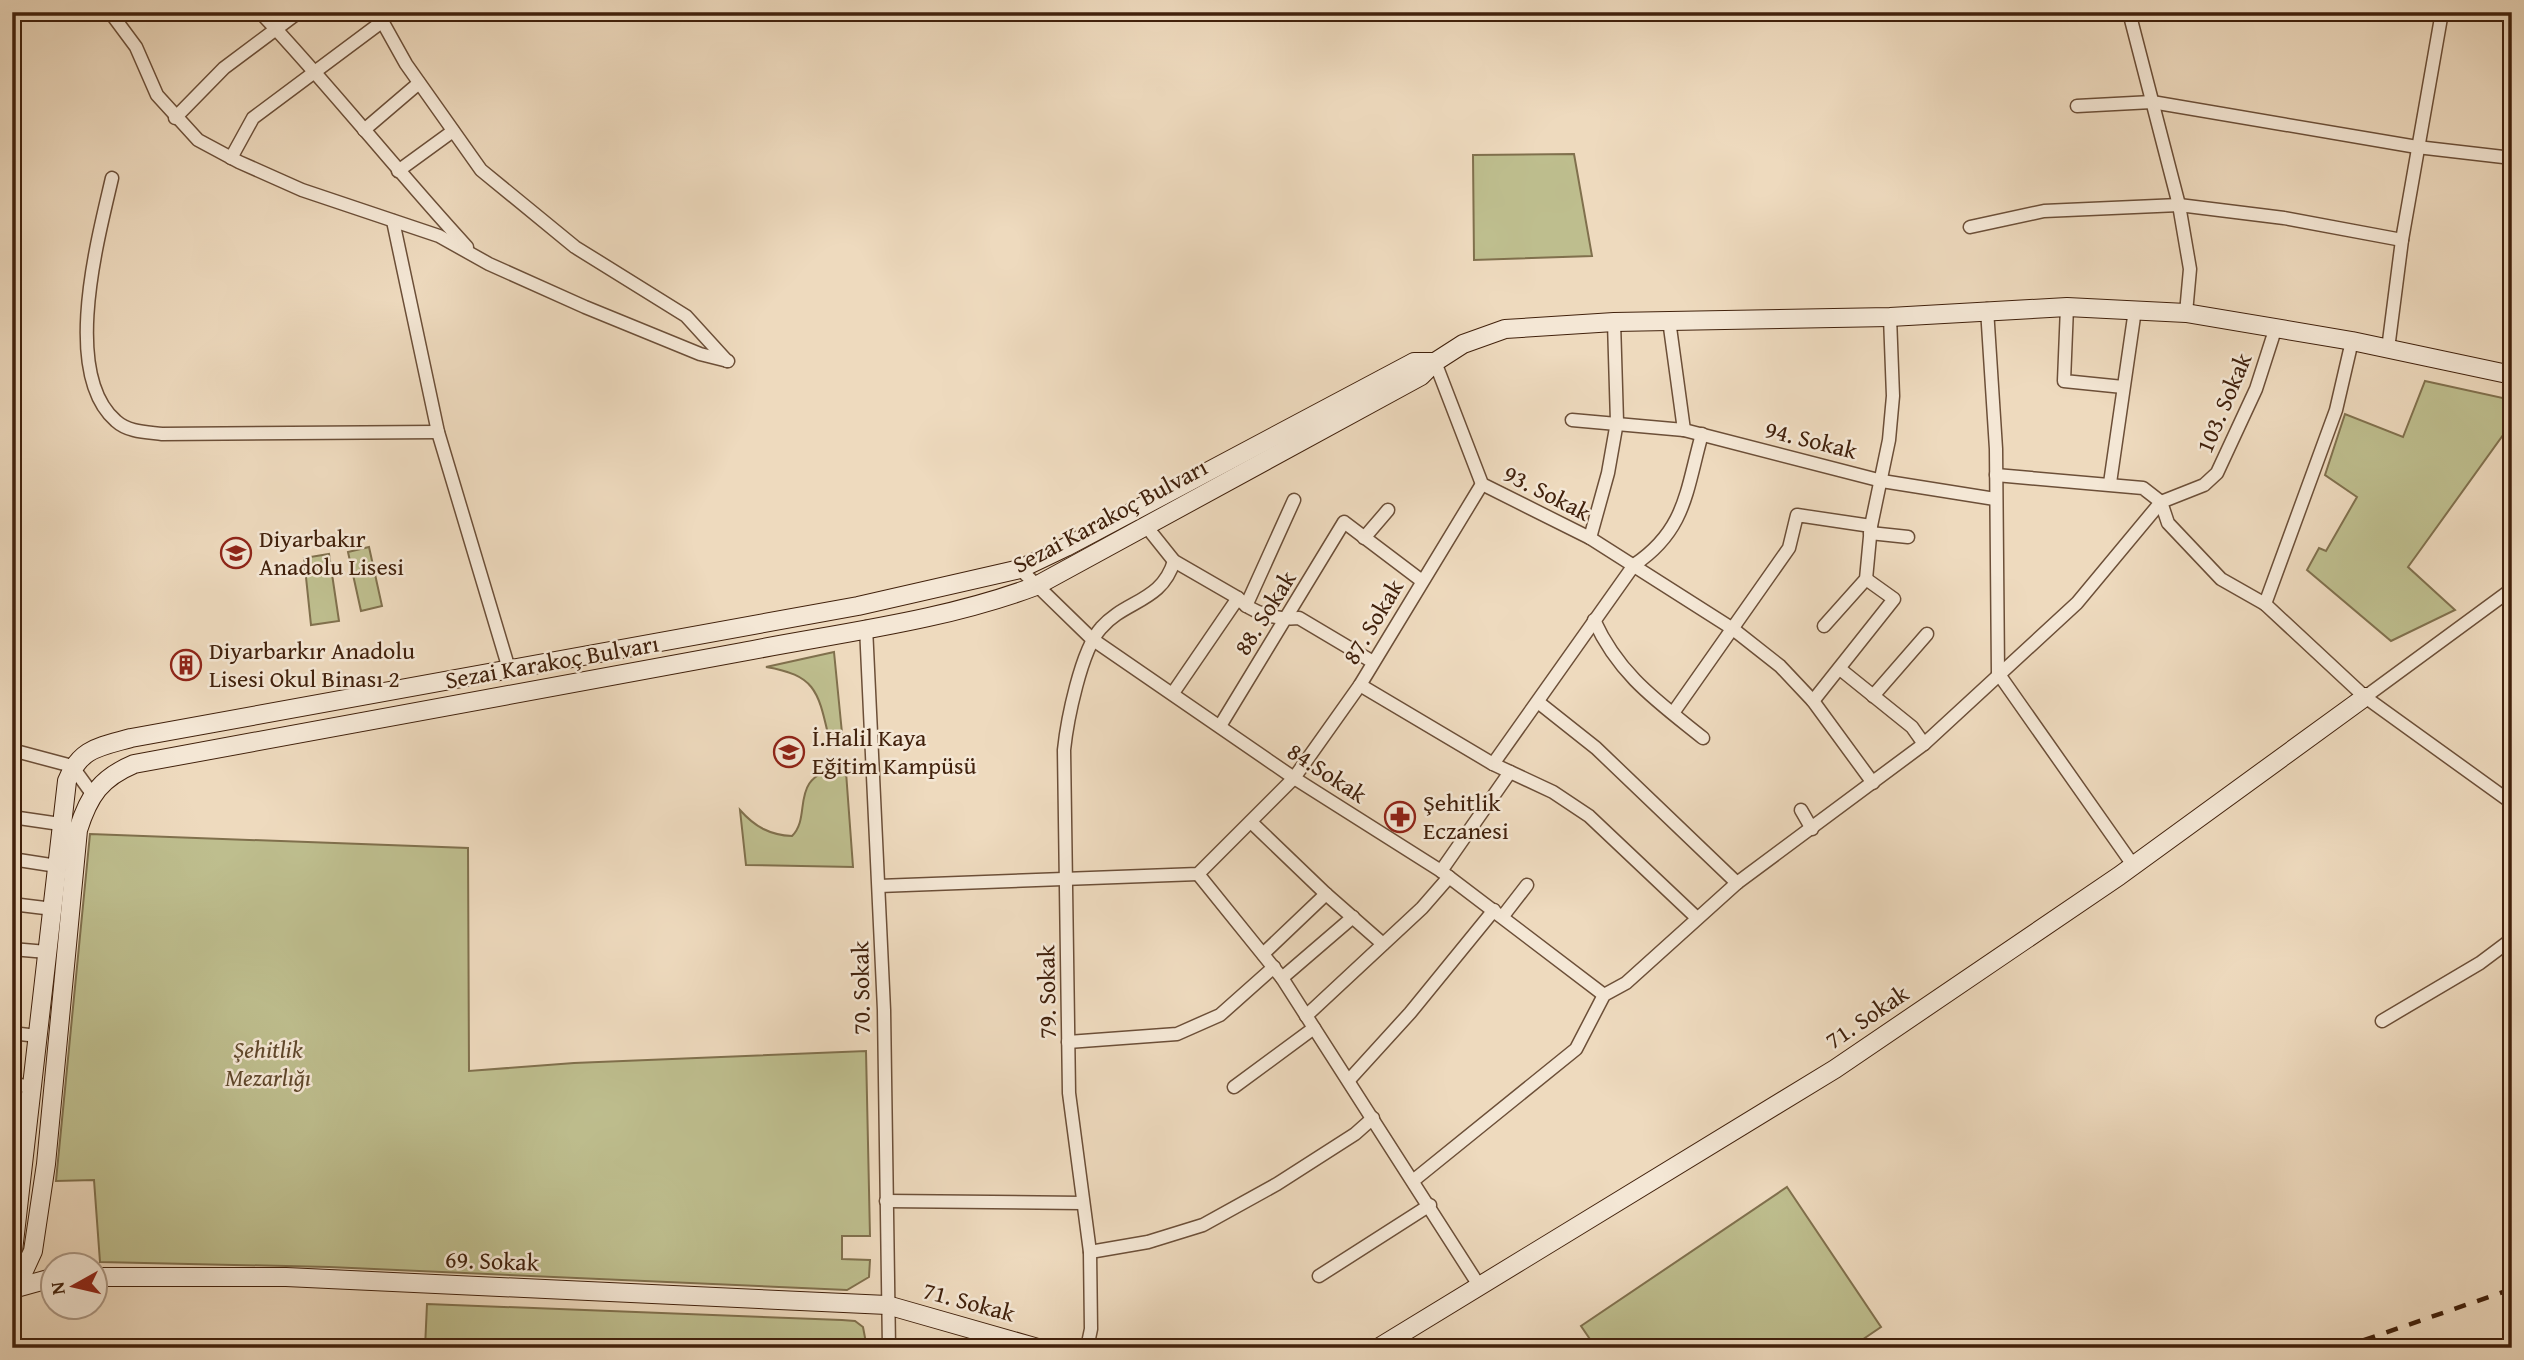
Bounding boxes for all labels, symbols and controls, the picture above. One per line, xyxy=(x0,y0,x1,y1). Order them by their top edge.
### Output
street label: 103. Sokak xyxy=(2187,347,2261,458)
street label: 94. Sokak xyxy=(1761,411,1862,468)
street label: Sezai Karakoç Bulvarı xyxy=(1006,449,1214,582)
street label: 93. Sokak xyxy=(1497,456,1598,530)
place label: Diyarbakır Anadolu Lisesi xyxy=(259,521,404,584)
school or university icon: Diyarbakır Anadolu Lisesi xyxy=(219,536,253,570)
street label: 88. Sokak xyxy=(1225,563,1305,662)
street label: 87. Sokak xyxy=(1333,572,1412,671)
street label: Sezai Karakoç Bulvarı xyxy=(442,625,662,697)
place label: Diyarbarkır Anadolu Lisesi Okul Binası 2 xyxy=(209,633,415,696)
building icon: Diyarbarkır Anadolu Lisesi Okul Binası 2 xyxy=(169,648,203,682)
place label: İ.Halil Kaya Eğitim Kampüsü xyxy=(812,720,977,783)
street label: 84.Sokak xyxy=(1281,734,1375,812)
school or university icon: İ.Halil Kaya Eğitim Kampüsü xyxy=(772,735,806,769)
place label: Şehitlik Eczanesi xyxy=(1423,785,1509,848)
pharmacy icon: Şehitlik Eczanesi xyxy=(1383,800,1417,834)
street label: 70. Sokak xyxy=(842,940,879,1035)
street label: 79. Sokak xyxy=(1028,944,1065,1039)
street label: 71. Sokak xyxy=(1818,975,1916,1057)
park label: Şehitlik Mezarlığı xyxy=(225,1032,311,1095)
street label: 69. Sokak xyxy=(444,1241,540,1280)
north arrow xyxy=(38,1252,108,1322)
street label: 71. Sokak xyxy=(919,1272,1020,1331)
text: N xyxy=(42,1280,72,1297)

